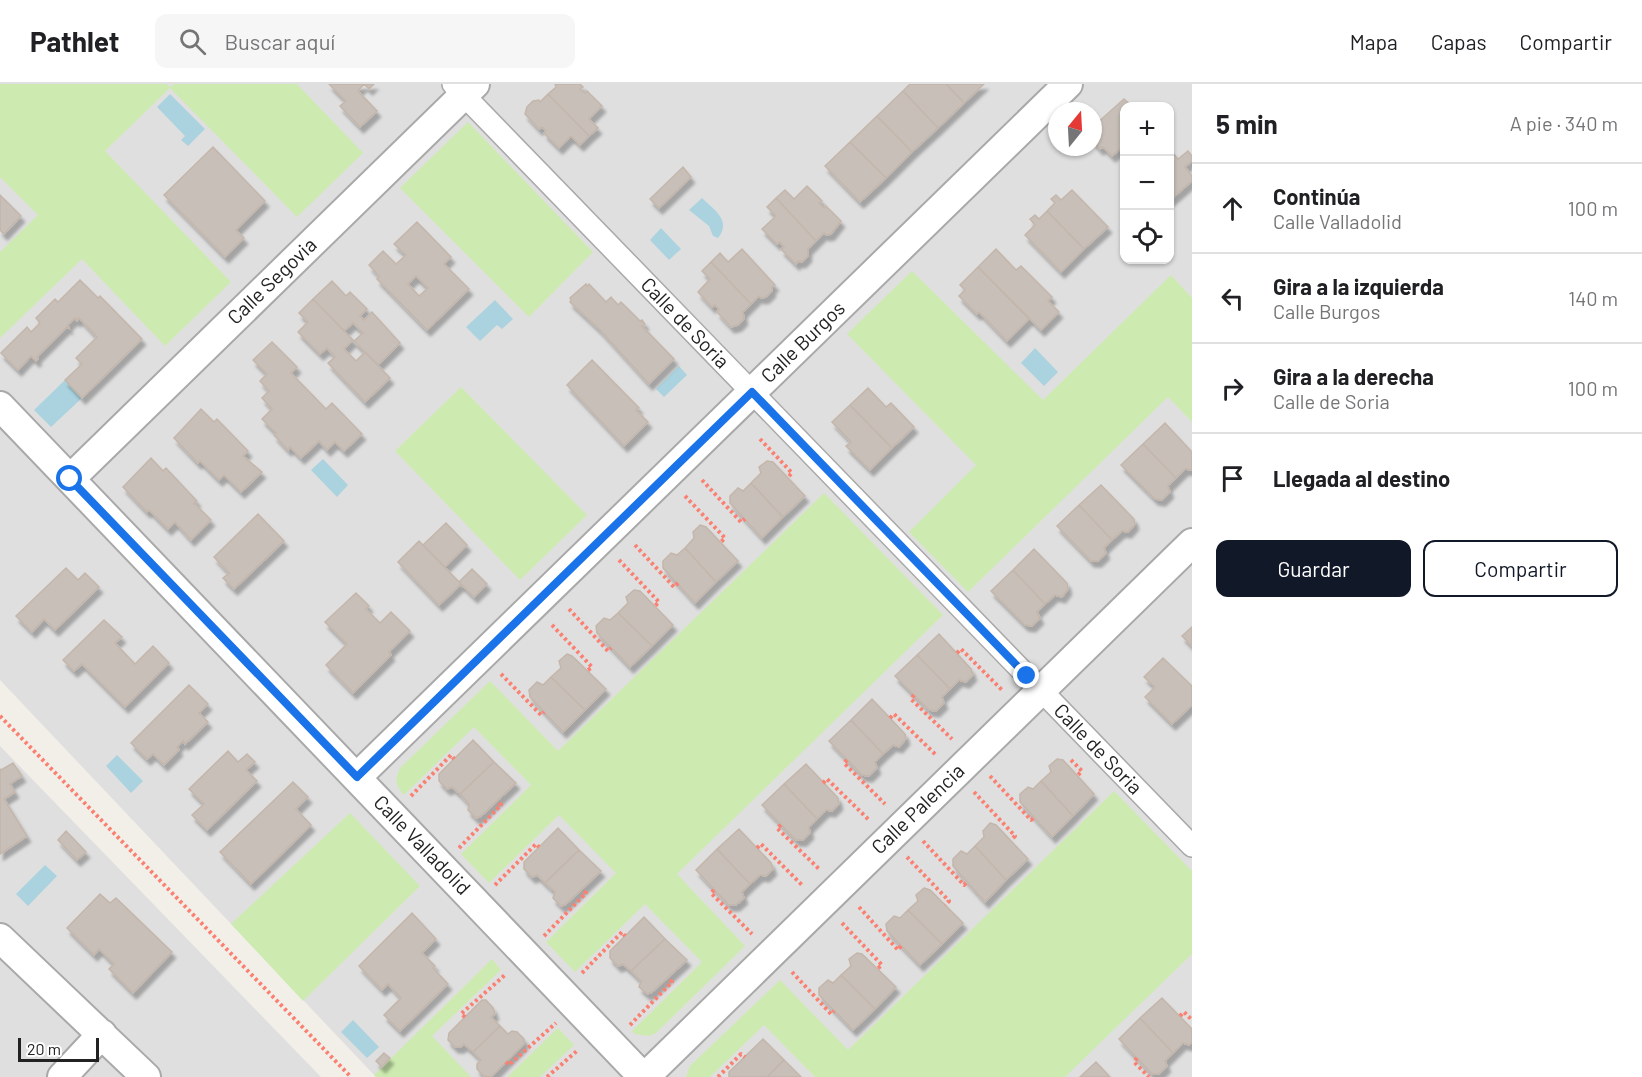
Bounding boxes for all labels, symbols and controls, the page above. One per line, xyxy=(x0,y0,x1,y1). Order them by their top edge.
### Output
search box xyxy=(155,14,575,68)
text: Pathlet xyxy=(30,24,119,58)
icon: search xyxy=(176,25,209,58)
text: Buscar aquí xyxy=(224,28,335,54)
text: Mapa xyxy=(1350,29,1398,54)
text: Capas xyxy=(1431,29,1487,54)
text: Compartir xyxy=(1520,29,1612,54)
north arrow xyxy=(1048,102,1102,156)
map controls xyxy=(1120,102,1174,264)
button: + xyxy=(1120,102,1174,156)
text: 5 min xyxy=(1216,108,1278,139)
text: A pie · 340 m xyxy=(1510,111,1618,135)
button: − xyxy=(1120,156,1174,210)
text: Continúa xyxy=(1273,183,1360,209)
icon: ahead xyxy=(1216,192,1249,225)
text: 100 m xyxy=(1568,196,1618,220)
text: Calle Valladolid xyxy=(1273,209,1402,233)
button: locate xyxy=(1120,210,1174,264)
street label: Calle Segovia xyxy=(222,232,321,329)
street label: Calle de Soria xyxy=(637,272,735,373)
text: Gira a la izquierda xyxy=(1273,273,1444,299)
icon: left xyxy=(1216,282,1249,315)
text: 140 m xyxy=(1568,286,1618,310)
street label: Calle Burgos xyxy=(755,295,849,387)
text: Calle Burgos xyxy=(1273,299,1380,323)
text: Gira a la derecha xyxy=(1273,363,1434,389)
icon: right xyxy=(1216,372,1249,405)
text: 100 m xyxy=(1568,376,1618,400)
text: Calle de Soria xyxy=(1273,389,1390,413)
icon: arrive xyxy=(1216,462,1249,495)
route start xyxy=(56,465,82,491)
text: Llegada al destino xyxy=(1273,465,1450,491)
button: Guardar xyxy=(1216,540,1411,597)
button: Compartir xyxy=(1423,540,1618,597)
route end xyxy=(1013,662,1039,688)
street label: Calle de Soria xyxy=(1050,698,1148,799)
street label: Calle Palencia xyxy=(866,758,969,858)
street label: Calle Valladolid xyxy=(369,790,476,899)
scale bar xyxy=(18,1035,99,1062)
text: 20 m xyxy=(27,1039,61,1058)

